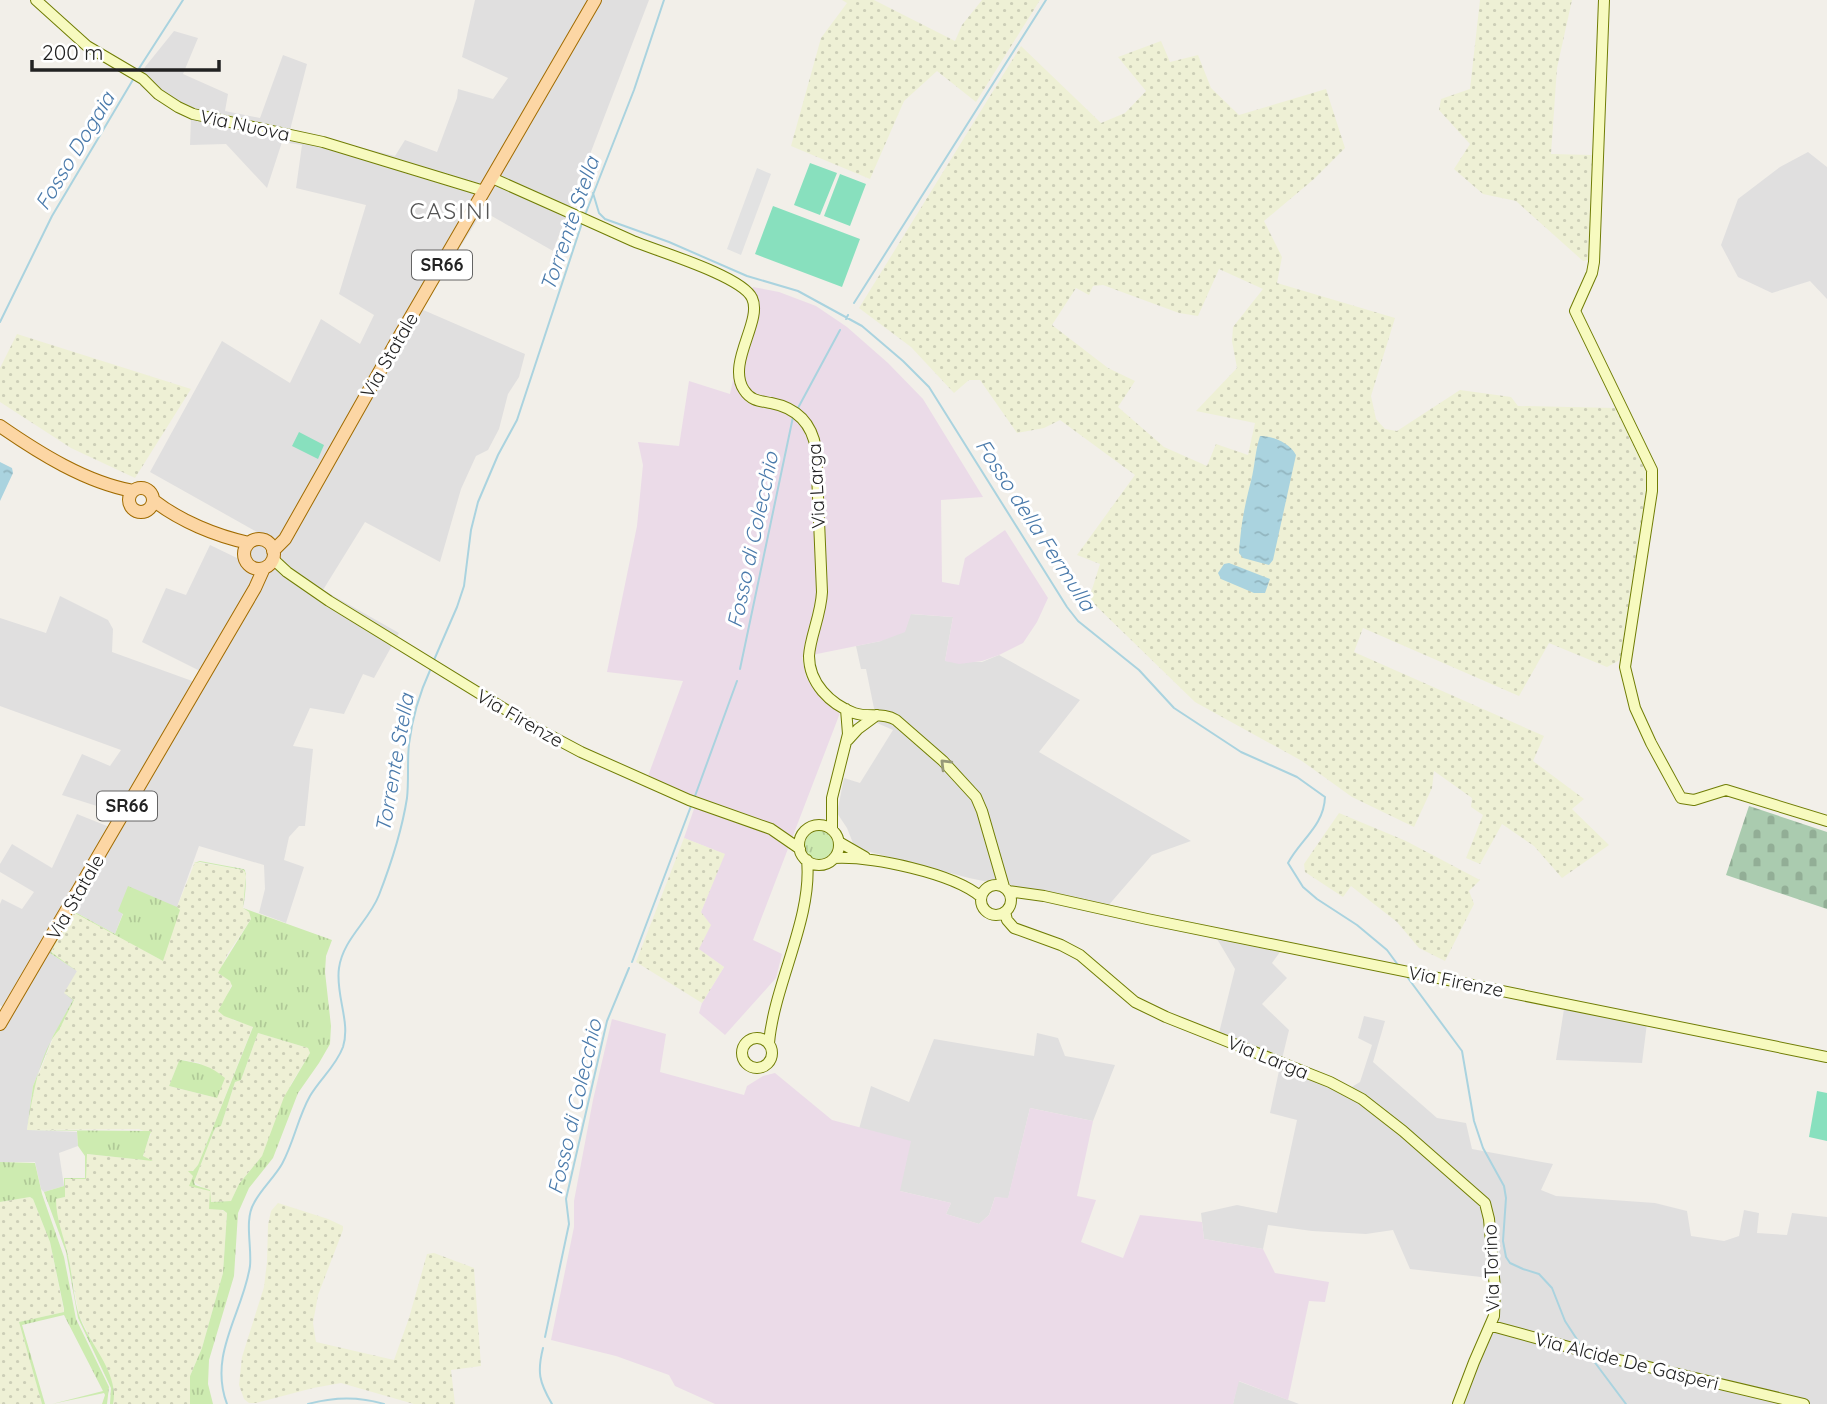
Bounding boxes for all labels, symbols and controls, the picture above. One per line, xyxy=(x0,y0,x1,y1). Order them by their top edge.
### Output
scale bar xyxy=(32,28,219,72)
text: 200 m xyxy=(42,39,104,65)
water label: Fosso Dogaia xyxy=(29,86,120,214)
street label: Via Nuova xyxy=(198,104,292,146)
water label: Torrente Stella xyxy=(534,152,605,294)
district label: CASINI xyxy=(409,196,493,225)
road number: SR66 xyxy=(412,250,472,279)
street label: Via Statale xyxy=(355,308,423,402)
water label: Fosso della Fermulla xyxy=(970,433,1102,617)
street label: Via Larga xyxy=(802,443,830,529)
water label: Fosso di Colecchio xyxy=(721,448,784,630)
street label: Via Firenze xyxy=(472,683,568,753)
water label: Torrente Stella xyxy=(369,690,419,834)
one-way arrow xyxy=(940,759,953,772)
road number: SR66 xyxy=(97,792,157,820)
street label: Via Statale xyxy=(41,850,109,944)
street label: Via Firenze xyxy=(1406,960,1506,1002)
water label: Fosso di Colecchio xyxy=(541,1015,607,1197)
street label: Via Larga xyxy=(1224,1030,1312,1084)
street label: Via Torino xyxy=(1477,1224,1505,1312)
street label: Via Alcide De Gasperi xyxy=(1533,1327,1721,1395)

